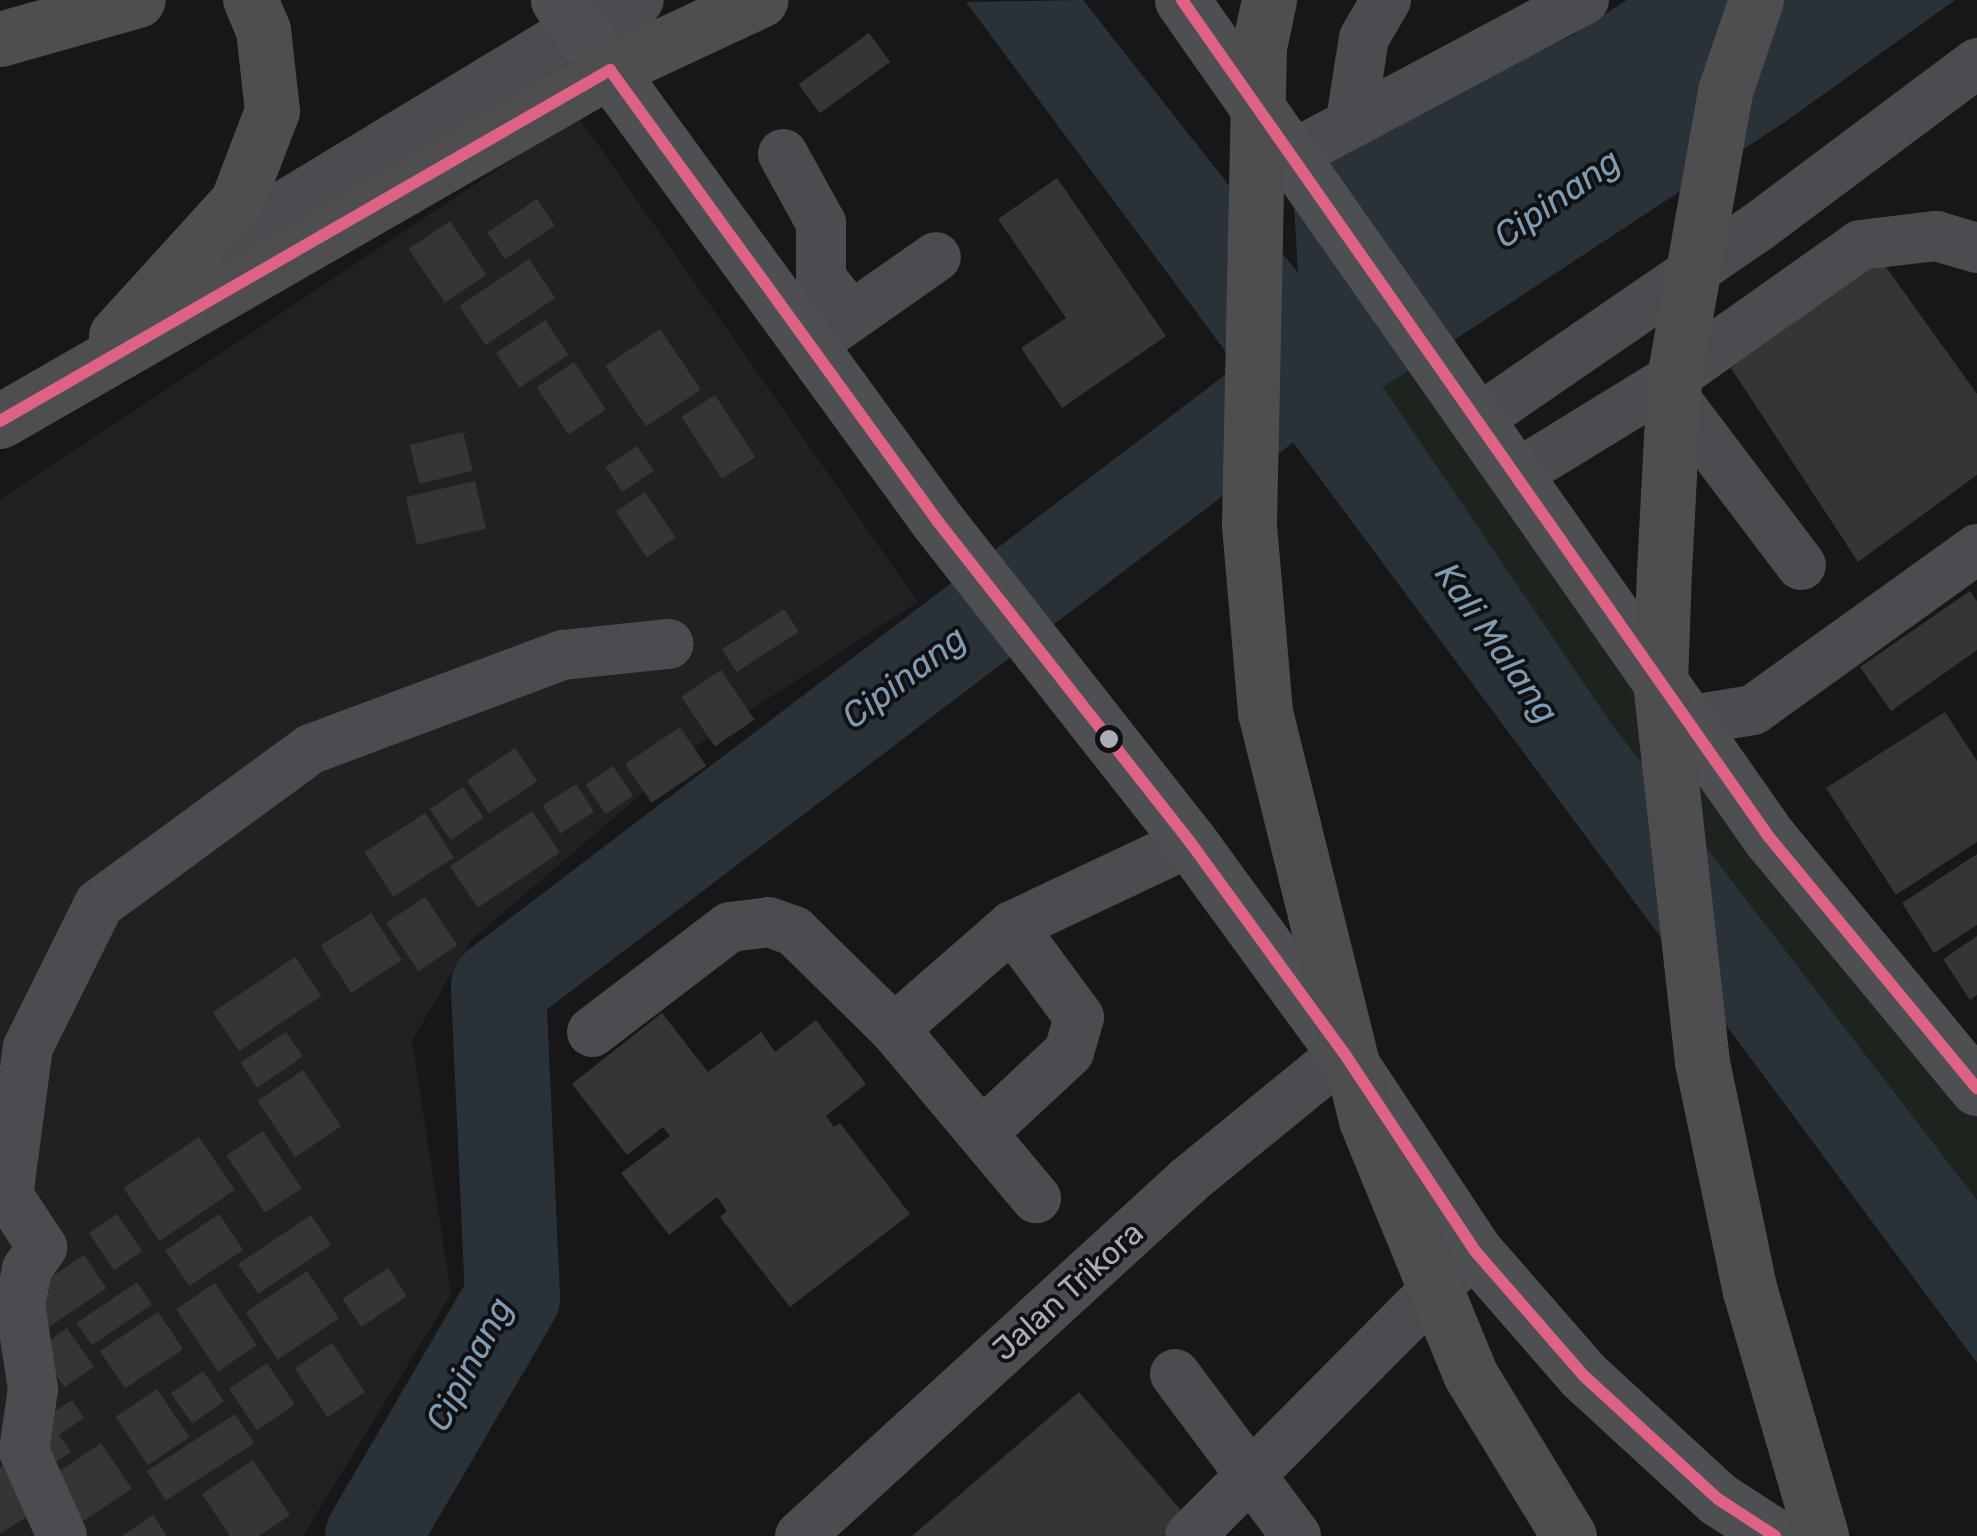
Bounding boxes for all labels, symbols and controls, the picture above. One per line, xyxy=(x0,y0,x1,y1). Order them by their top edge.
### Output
water label: Cipinang xyxy=(1486,139,1628,257)
water label: Kali Malang xyxy=(1426,555,1568,731)
water label: Cipinang xyxy=(834,617,974,737)
unlabelled marker xyxy=(1099,729,1119,749)
street label: Jalan Trikora xyxy=(985,1213,1151,1369)
water label: Cipinang xyxy=(416,1290,522,1438)

